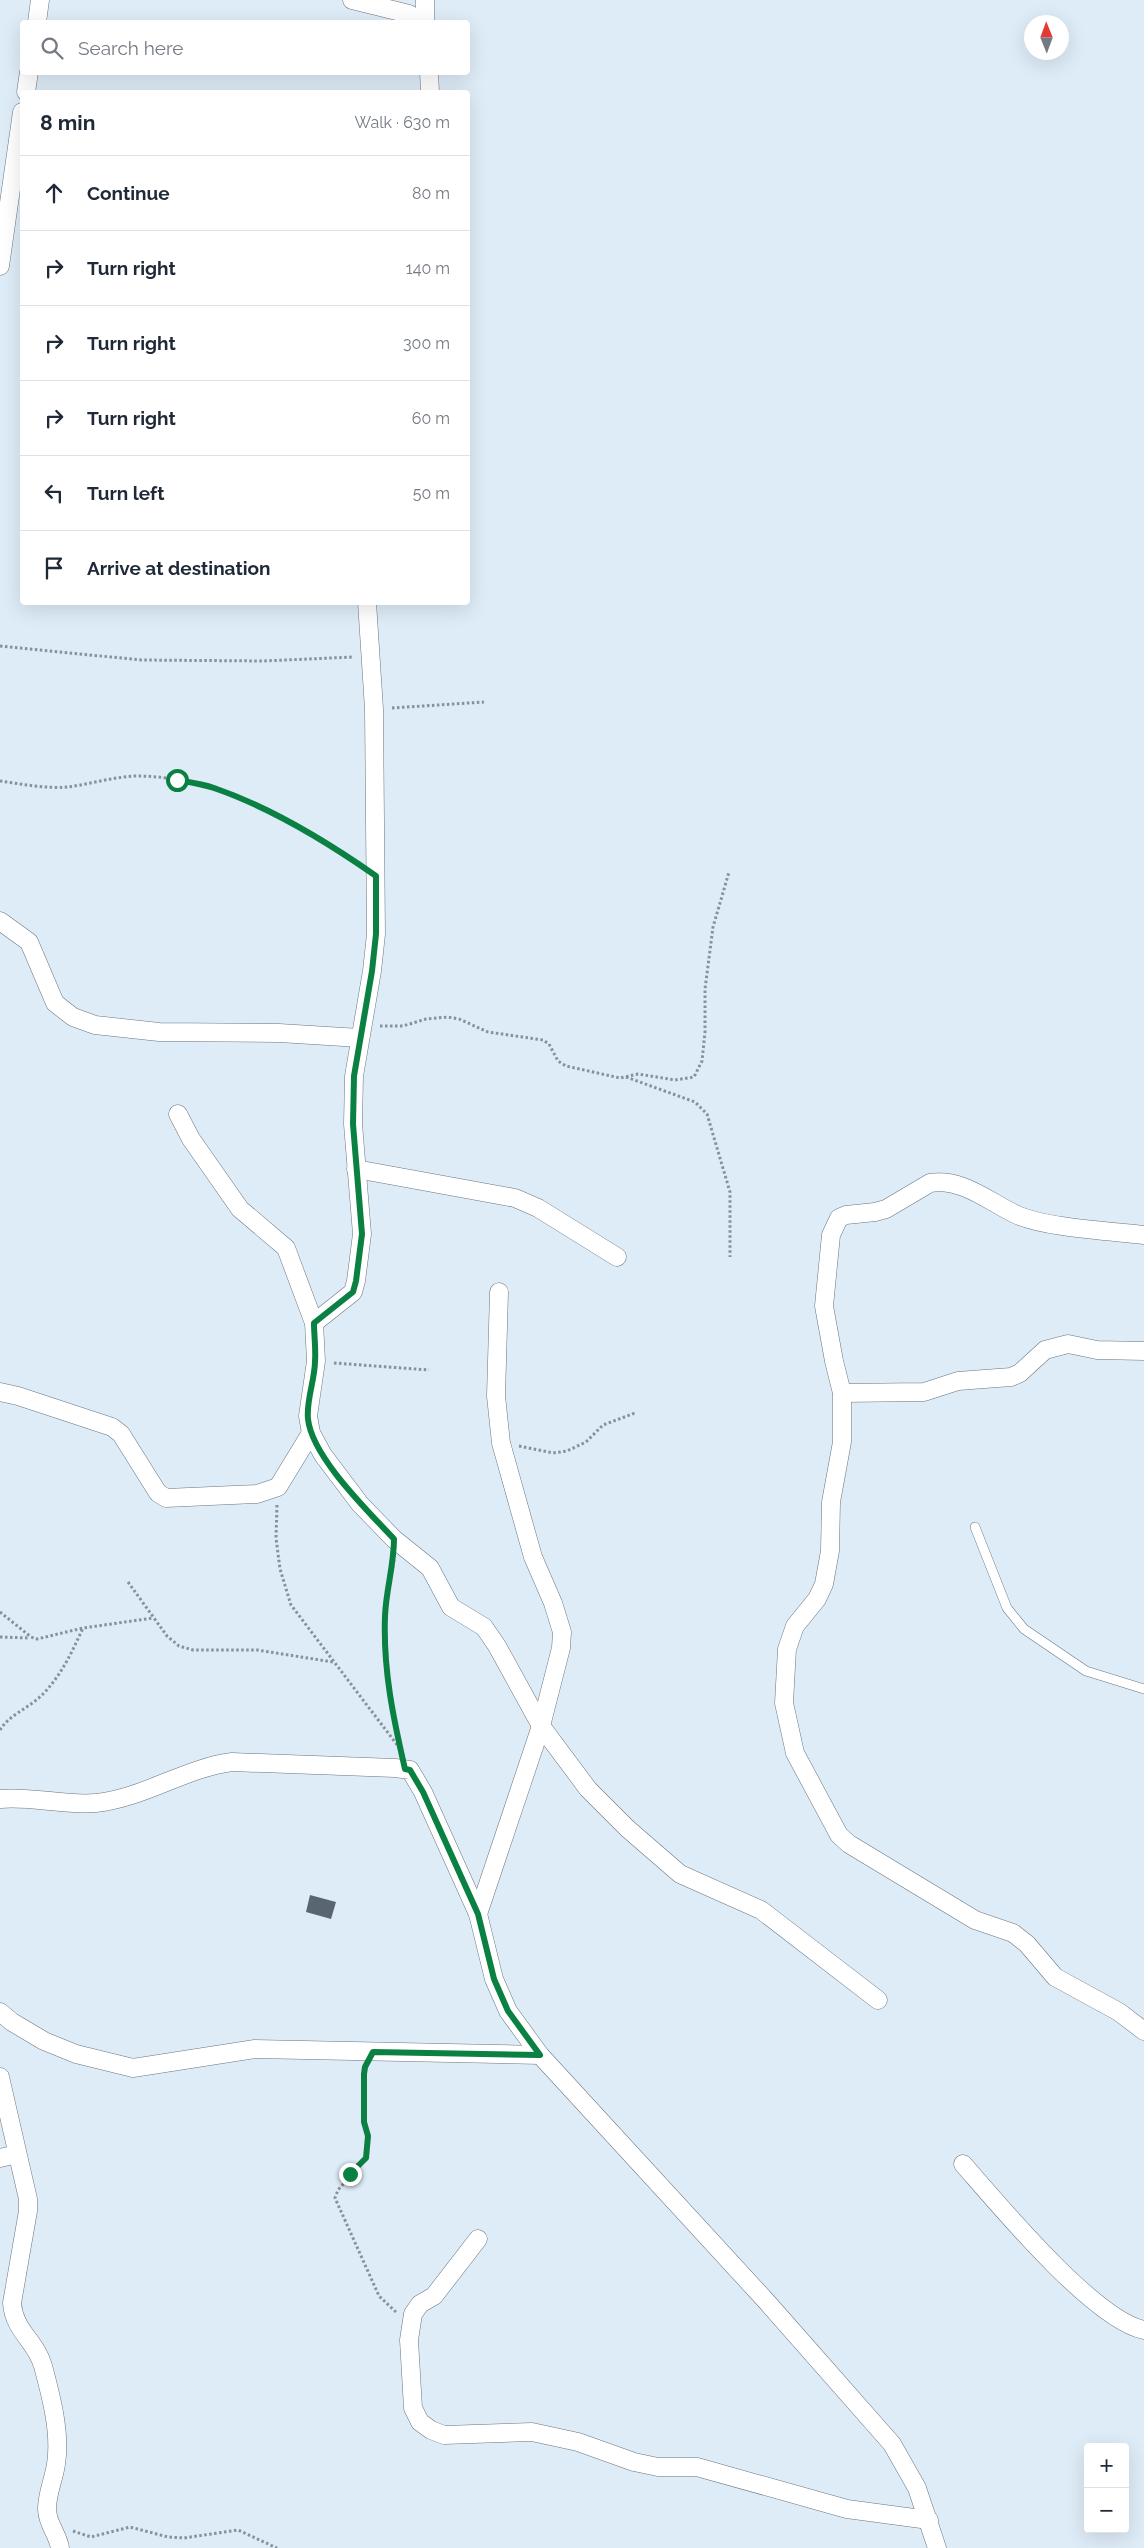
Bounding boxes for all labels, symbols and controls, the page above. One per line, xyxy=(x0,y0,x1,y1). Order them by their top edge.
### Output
north arrow xyxy=(1024,15,1069,60)
search box xyxy=(20,20,470,75)
icon: search xyxy=(38,34,66,62)
text: Search here xyxy=(78,37,184,59)
text: 8 min xyxy=(40,110,95,135)
text: Walk · 630 m xyxy=(355,113,450,132)
icon: ahead xyxy=(40,179,68,207)
text: Continue xyxy=(87,182,170,204)
text: 80 m xyxy=(412,184,450,203)
icon: right xyxy=(40,254,68,282)
text: Turn right xyxy=(87,257,176,279)
text: 140 m xyxy=(406,259,450,278)
icon: right xyxy=(40,329,68,357)
text: Turn right xyxy=(87,332,176,354)
text: 300 m xyxy=(403,334,450,353)
icon: right xyxy=(40,404,68,432)
text: Turn right xyxy=(87,407,176,429)
text: 60 m xyxy=(412,409,450,428)
icon: left xyxy=(40,479,68,507)
text: Turn left xyxy=(87,482,164,504)
text: 50 m xyxy=(413,484,450,503)
icon: arrive xyxy=(40,554,68,582)
text: Arrive at destination xyxy=(87,557,271,579)
route start xyxy=(166,769,189,792)
route end xyxy=(339,2163,362,2186)
map controls xyxy=(1084,2443,1129,2533)
button: + xyxy=(1084,2443,1129,2488)
button: − xyxy=(1084,2488,1129,2533)

